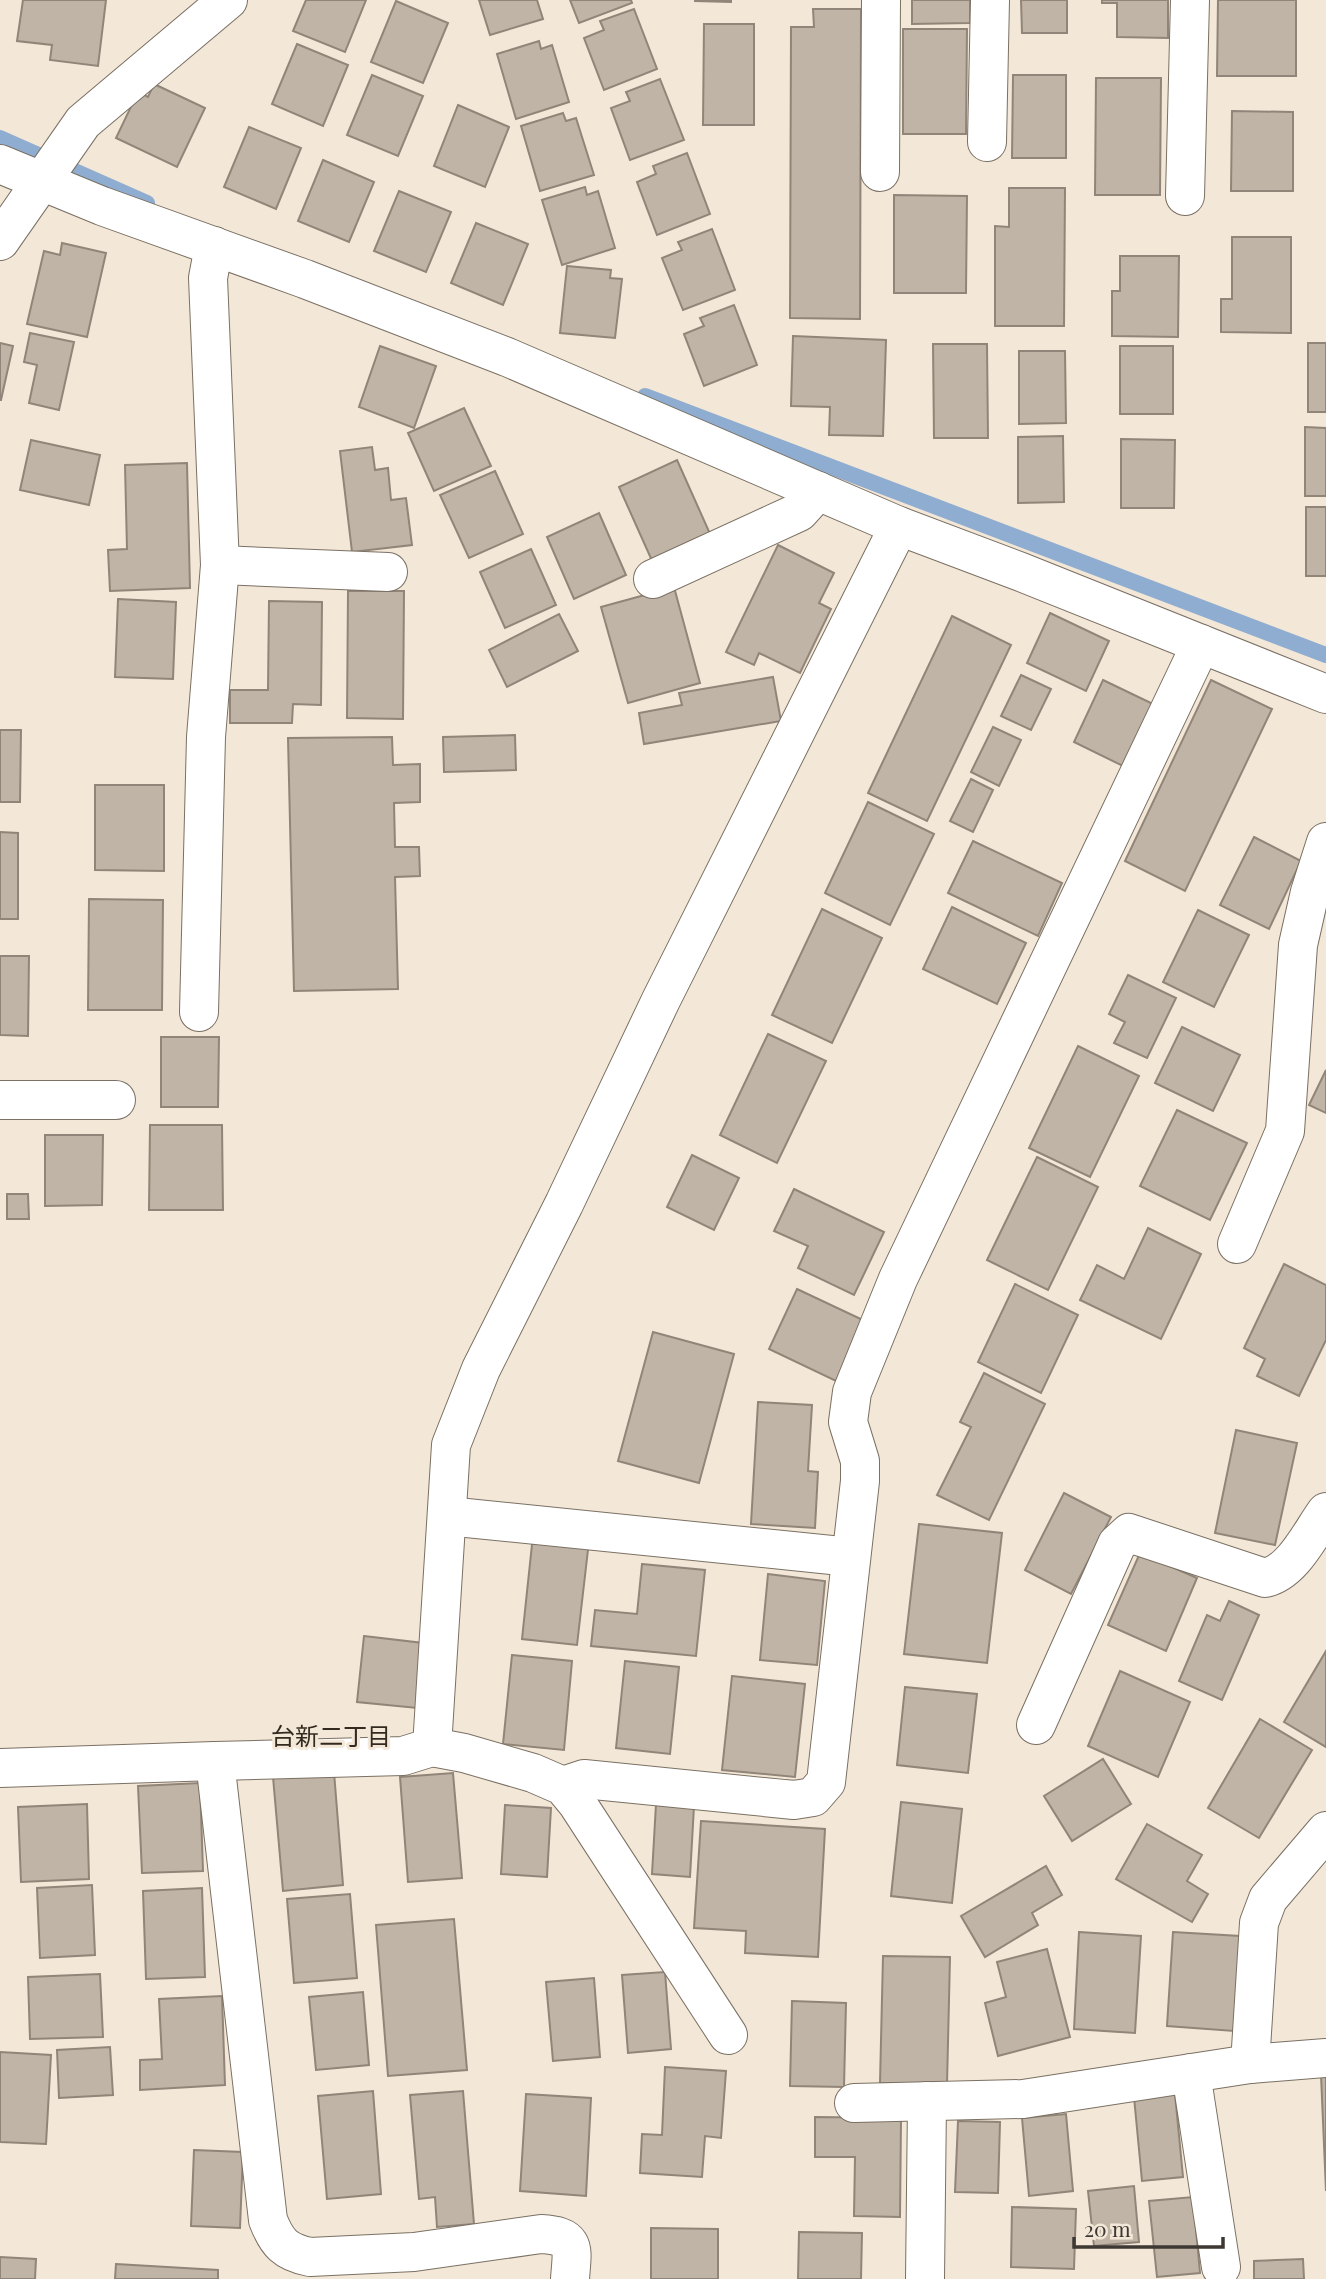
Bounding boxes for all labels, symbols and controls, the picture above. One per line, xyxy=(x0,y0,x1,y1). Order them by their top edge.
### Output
district label: 台新二丁目 xyxy=(271,1719,391,1751)
scale bar xyxy=(1074,2206,1223,2250)
text: 20 m xyxy=(1084,2214,1131,2242)

